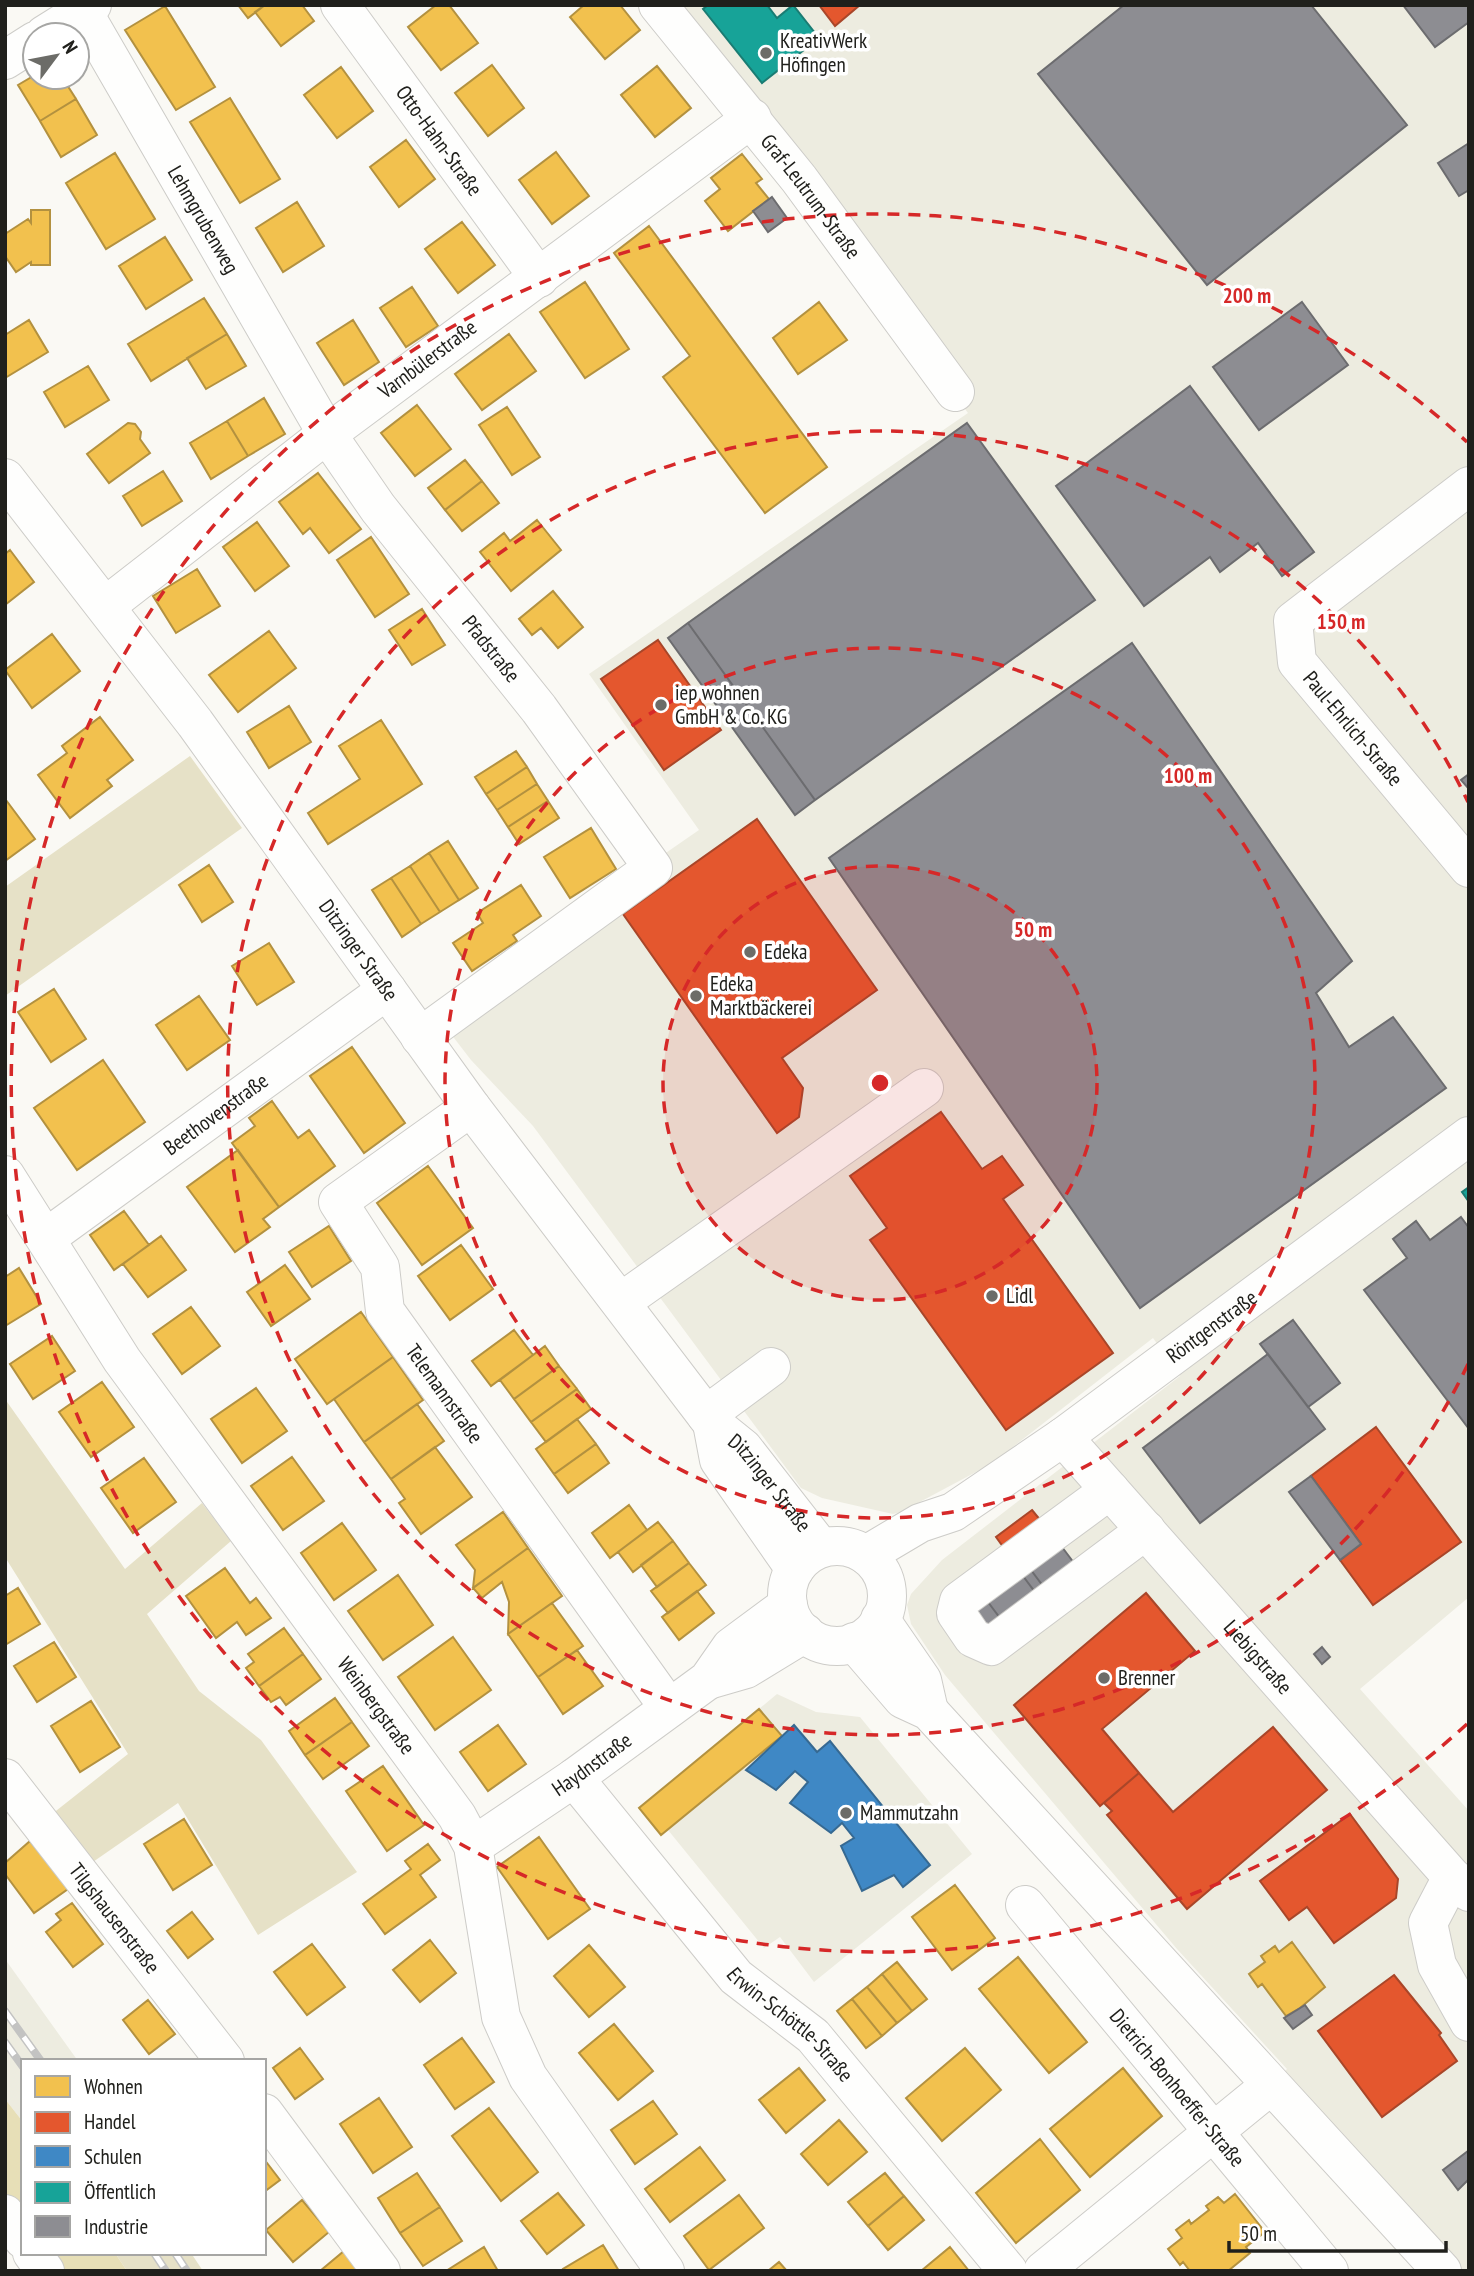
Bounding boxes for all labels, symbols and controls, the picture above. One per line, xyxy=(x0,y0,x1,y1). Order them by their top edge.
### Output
north arrow xyxy=(21,21,91,91)
place label: KreativWerk Höfingen xyxy=(780,27,867,78)
text: N xyxy=(58,36,83,58)
marker: KreativWerk Höfingen xyxy=(758,45,774,61)
street label: Otto-Hahn-Straße xyxy=(390,80,489,201)
street label: Graf-Leutrum-Straße xyxy=(755,128,867,264)
street label: Lehmgrubenweg xyxy=(162,161,245,278)
text: 200 m xyxy=(1223,282,1271,309)
street label: Varnbülerstraße xyxy=(372,313,482,405)
text: 150 m xyxy=(1317,608,1365,635)
street label: Pfadstraße xyxy=(456,610,526,688)
street label: Paul-Ehrlich-Straße xyxy=(1297,665,1409,792)
place label: iep wohnen GmbH & Co. KG xyxy=(675,679,787,730)
marker: iep wohnen GmbH & Co. KG xyxy=(653,697,669,713)
text: 100 m xyxy=(1164,762,1212,789)
street label: Ditzinger Straße xyxy=(313,894,404,1006)
text: 50 m xyxy=(1014,916,1052,943)
place label: Edeka xyxy=(764,938,807,965)
marker: Edeka xyxy=(742,944,758,960)
place label: Edeka Marktbäckerei xyxy=(710,970,812,1021)
marker: Edeka Marktbäckerei xyxy=(688,988,704,1004)
street label: Beethovenstraße xyxy=(158,1067,273,1161)
centre of rings xyxy=(868,1071,892,1095)
place label: Lidl xyxy=(1006,1282,1033,1309)
street label: Röntgenstraße xyxy=(1161,1284,1262,1369)
marker: Lidl xyxy=(984,1288,1000,1304)
street label: Telemannstraße xyxy=(400,1339,489,1449)
street label: Ditzinger Straße xyxy=(723,1427,817,1537)
street label: Liebigstraße xyxy=(1218,1614,1298,1700)
street label: Weinbergstraße xyxy=(332,1651,421,1760)
place label: Brenner xyxy=(1118,1664,1175,1691)
marker: Brenner xyxy=(1096,1670,1112,1686)
street label: Haydnstraße xyxy=(547,1726,637,1802)
place label: Mammutzahn xyxy=(860,1799,958,1826)
marker: Mammutzahn xyxy=(838,1805,854,1821)
street label: Tilgshausenstraße xyxy=(63,1857,166,1979)
street label: Erwin-Schöttle-Straße xyxy=(721,1962,859,2087)
street label: Dietrich-Bonhoeffer-Straße xyxy=(1104,2003,1251,2172)
legend xyxy=(21,2059,266,2255)
text: Wohnen xyxy=(84,2073,143,2100)
text: Handel xyxy=(84,2108,136,2135)
text: Schulen xyxy=(84,2143,142,2170)
text: Öffentlich xyxy=(84,2178,156,2205)
scale bar xyxy=(1229,2210,1446,2254)
text: Industrie xyxy=(84,2213,148,2240)
text: 50 m xyxy=(1240,2220,1277,2247)

